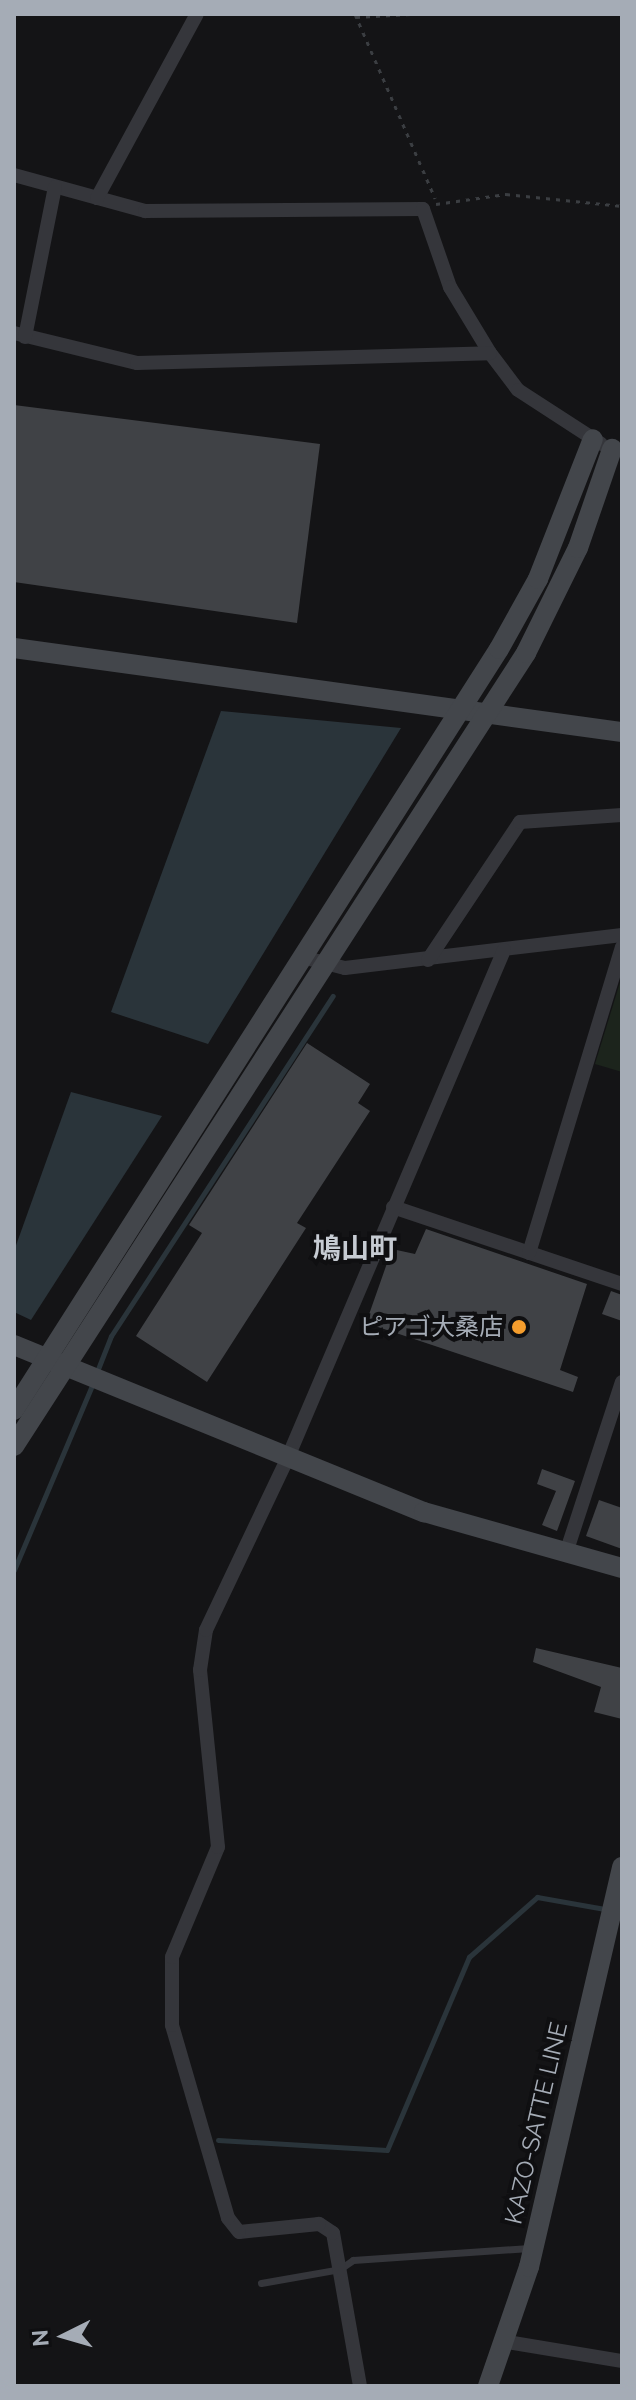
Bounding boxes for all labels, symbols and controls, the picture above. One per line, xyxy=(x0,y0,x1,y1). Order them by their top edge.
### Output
district label: 鳩山町 xyxy=(313,1232,397,1266)
place label: ピアゴ大桑店 xyxy=(359,1313,503,1341)
marker: ピアゴ大桑店 xyxy=(510,1318,528,1336)
street label: KAZO-SATTE LINE xyxy=(499,2019,573,2227)
north arrow xyxy=(24,2296,104,2376)
text: N xyxy=(26,2329,54,2348)

